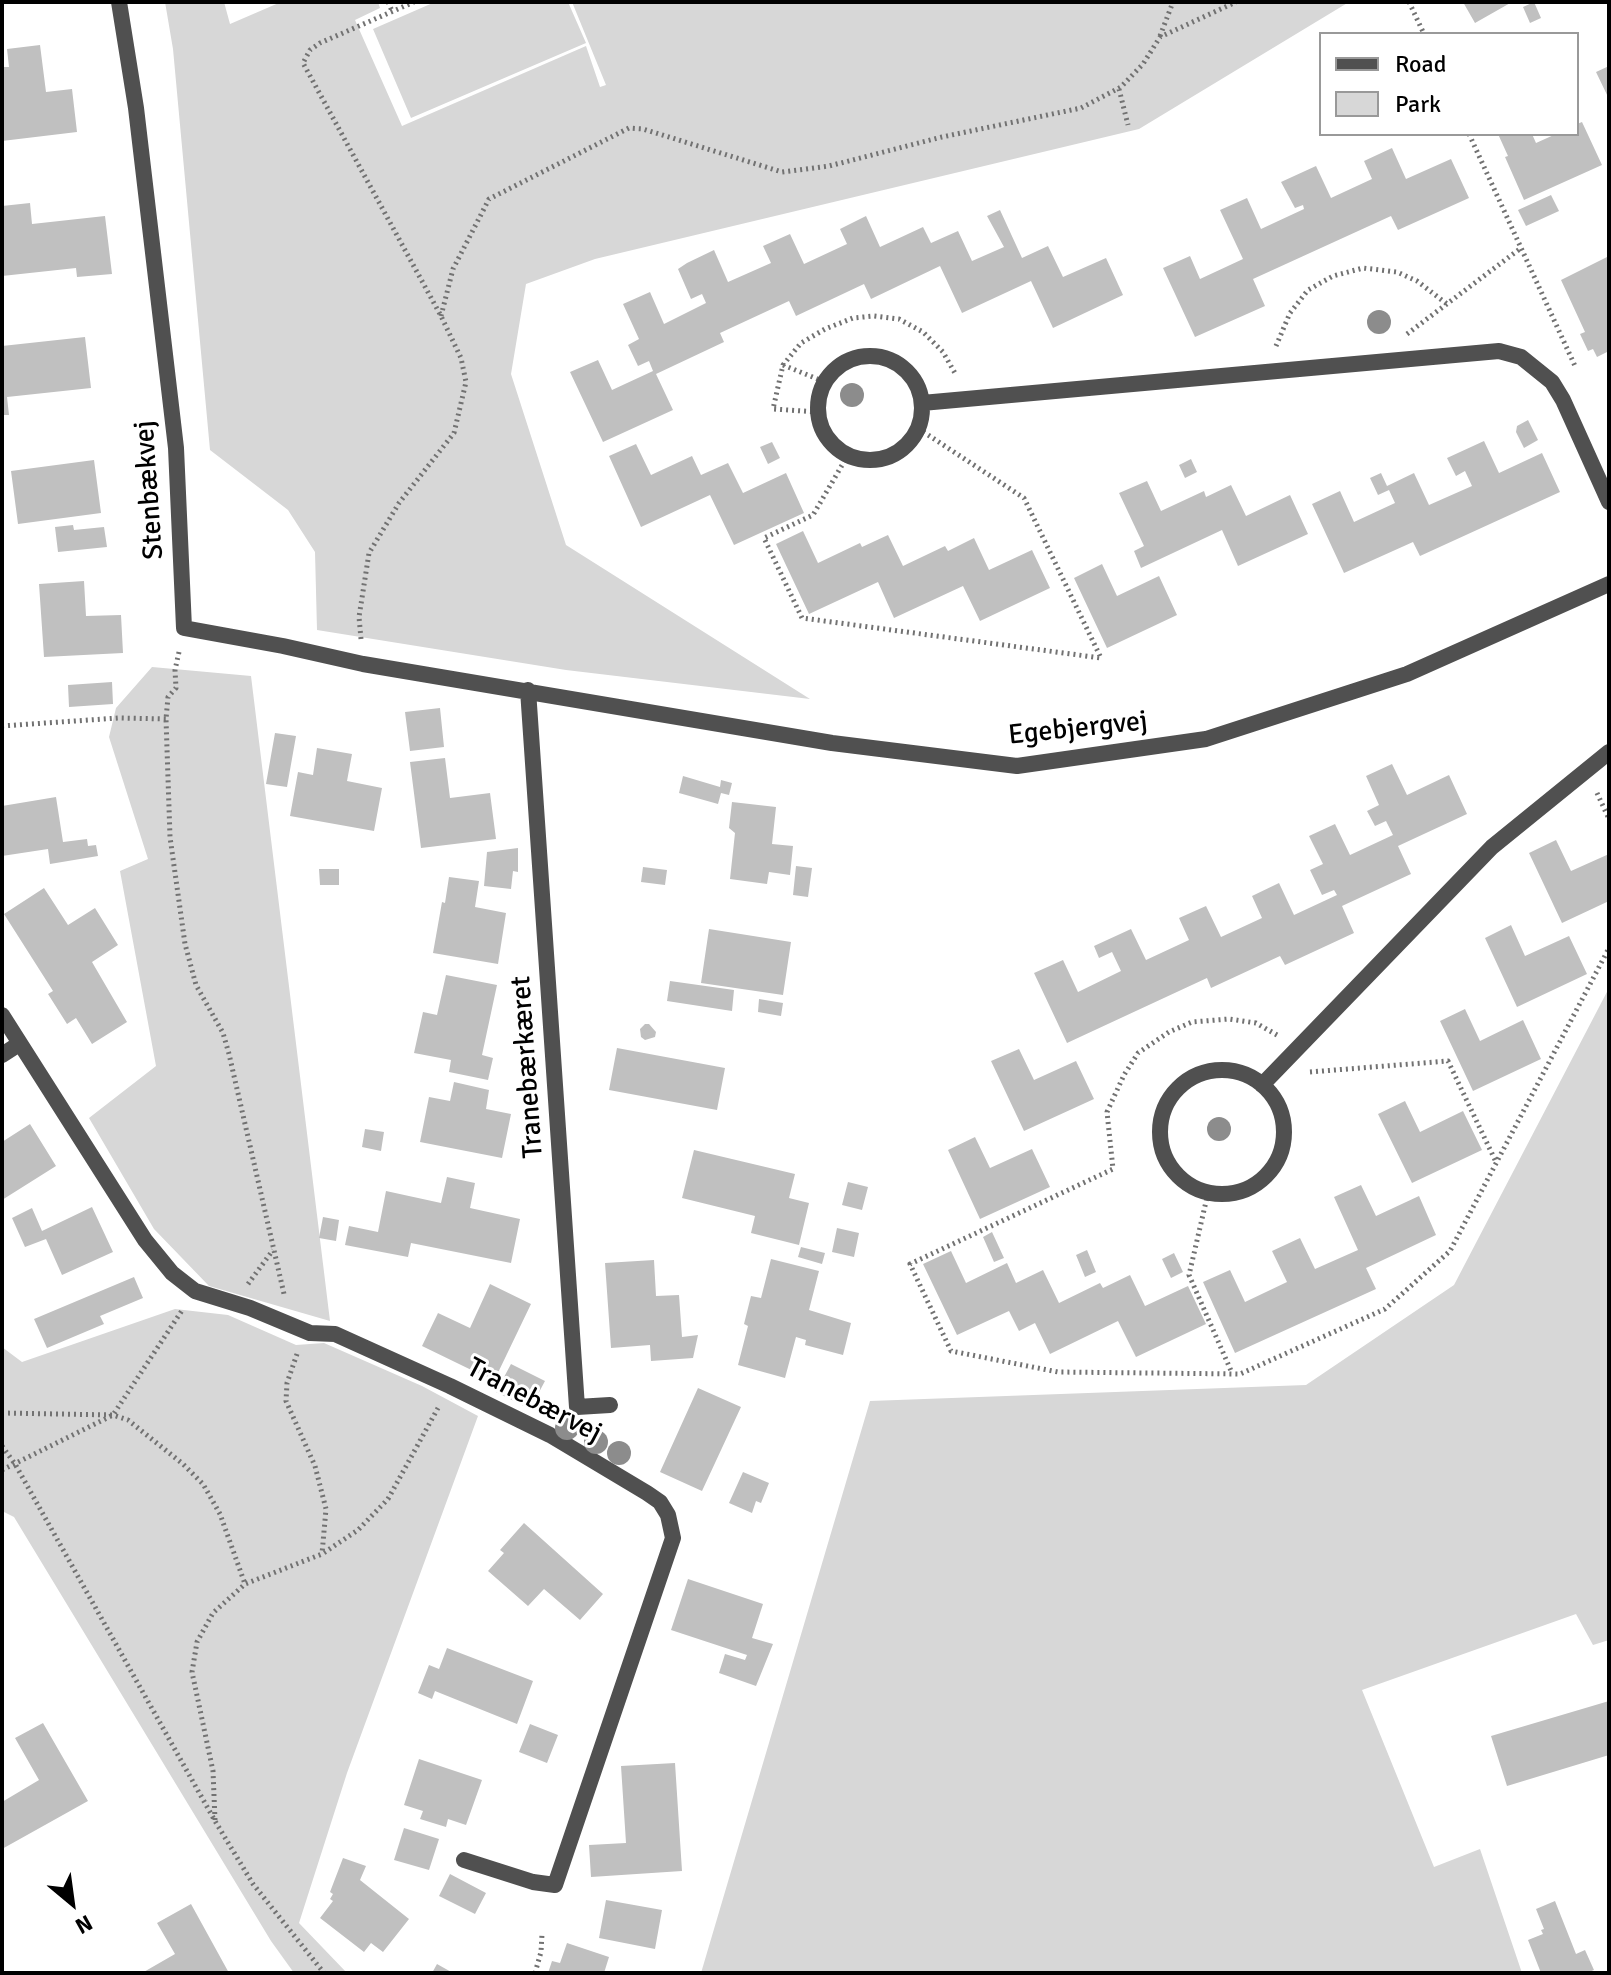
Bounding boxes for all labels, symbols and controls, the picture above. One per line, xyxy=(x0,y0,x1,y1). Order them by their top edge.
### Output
legend xyxy=(1319,32,1579,136)
text: Road xyxy=(1395,49,1446,79)
text: Park xyxy=(1395,89,1441,119)
street label: Stenbækvej xyxy=(128,419,172,561)
street label: Egebjergvej xyxy=(1007,705,1149,753)
street label: Tranebærkæret xyxy=(505,975,551,1159)
street label: Tranebærvej xyxy=(461,1351,607,1451)
north arrow xyxy=(32,1863,112,1943)
text: N xyxy=(71,1909,97,1940)

